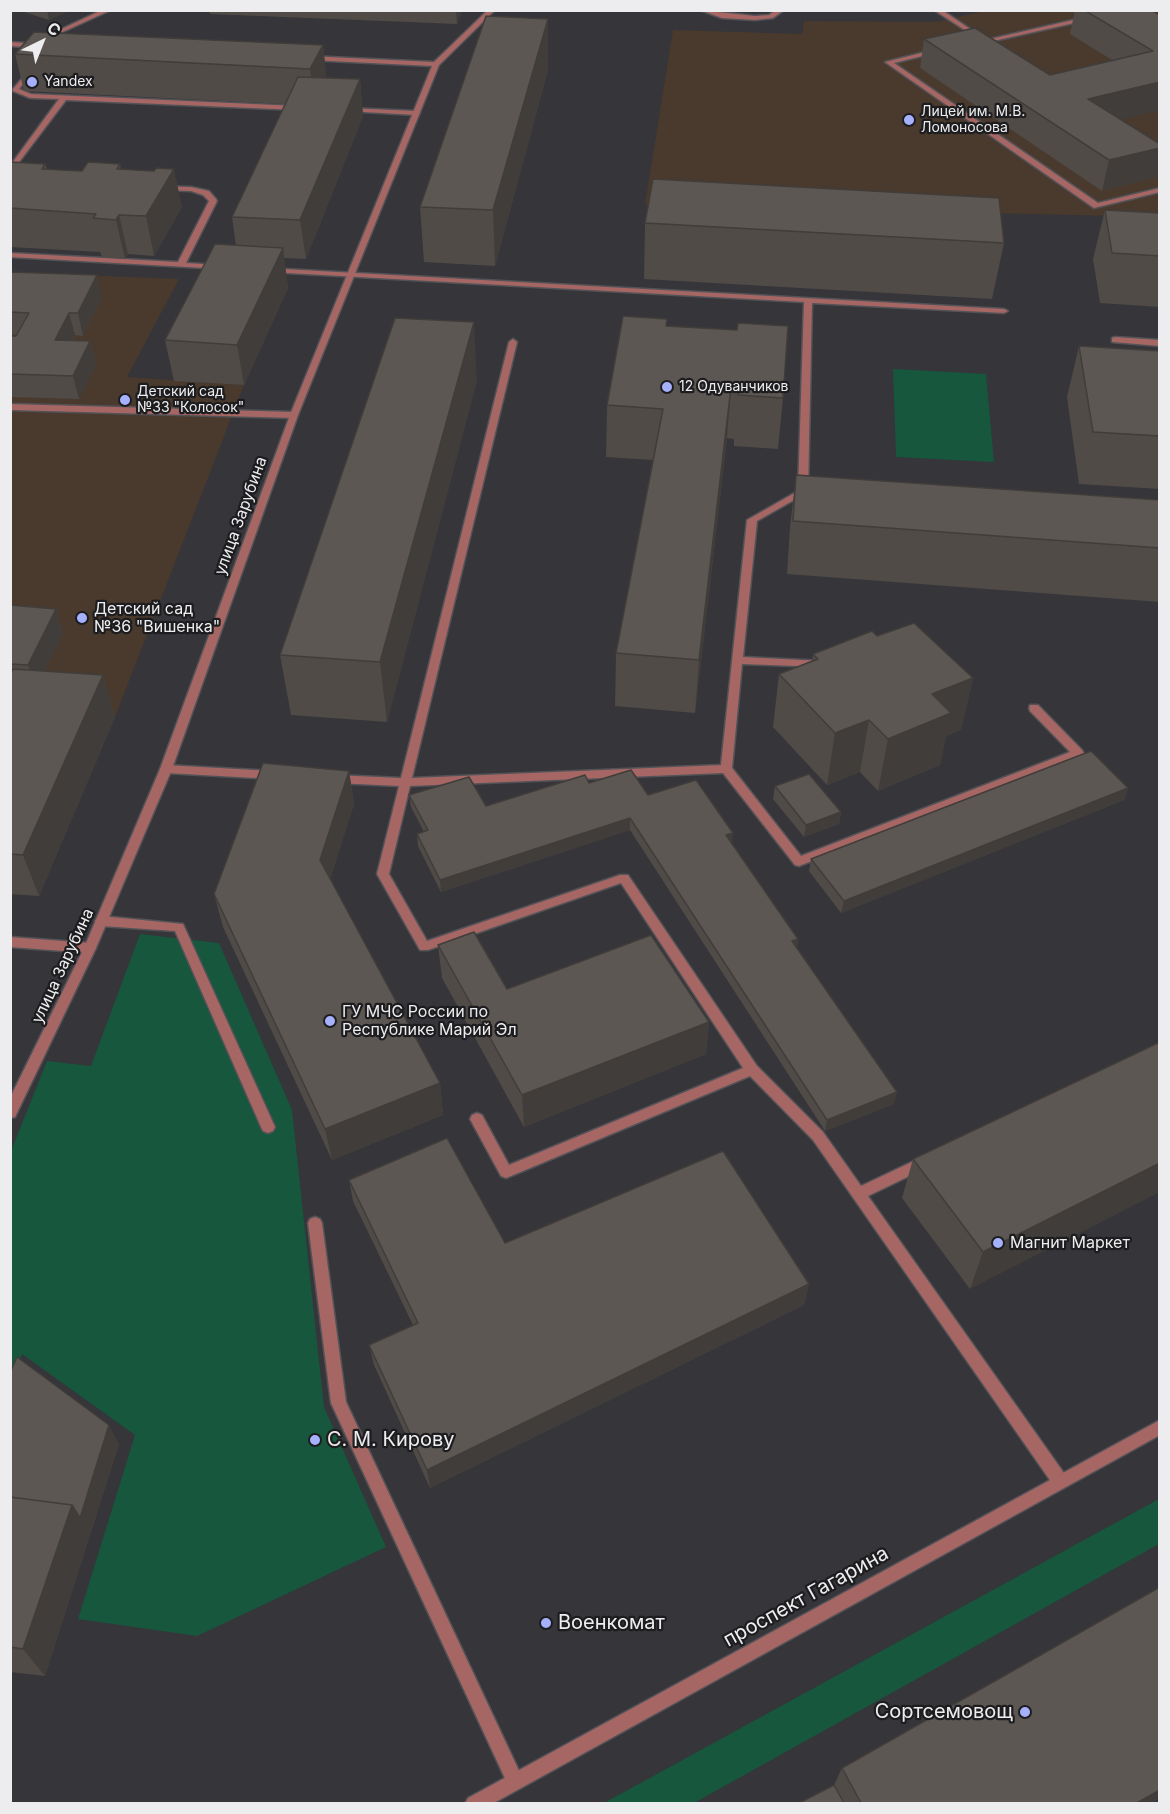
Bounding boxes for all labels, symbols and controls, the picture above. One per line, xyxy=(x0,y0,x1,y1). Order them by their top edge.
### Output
north arrow xyxy=(12,12,72,72)
text: С xyxy=(43,17,65,40)
place label: Yandex xyxy=(44,74,93,90)
marker: Yandex xyxy=(25,75,39,89)
place label: Лицей им. М.В. Ломоносова xyxy=(921,104,1025,136)
marker: Лицей им. М.В. Ломоносова xyxy=(902,113,916,127)
place label: 12 Одуванчиков xyxy=(679,379,789,395)
marker: 12 Одуванчиков xyxy=(660,380,674,394)
place label: Детский сад №33 "Колосок" xyxy=(137,384,244,416)
marker: Детский сад №33 "Колосок" xyxy=(118,393,132,407)
street label: улица Зарубина xyxy=(211,454,271,578)
place label: Детский сад №36 "Вишенка" xyxy=(94,599,220,637)
marker: Детский сад №36 "Вишенка" xyxy=(75,611,89,625)
street label: улица Зарубина xyxy=(28,905,98,1027)
place label: ГУ МЧС России по Республике Марий Эл xyxy=(342,1002,517,1040)
marker: ГУ МЧС России по Республике Марий Эл xyxy=(323,1014,337,1028)
place label: Магнит Маркет xyxy=(1010,1233,1130,1253)
marker: Магнит Маркет xyxy=(991,1236,1005,1250)
place label: С. М. Кирову xyxy=(327,1428,454,1452)
marker: С. М. Кирову xyxy=(308,1433,322,1447)
street label: проспект Гагарина xyxy=(719,1542,893,1652)
place label: Военкомат xyxy=(558,1611,665,1635)
marker: Военкомат xyxy=(539,1616,553,1630)
place label: Сортсемовощ xyxy=(875,1700,1013,1724)
marker: Сортсемовощ xyxy=(1018,1705,1032,1719)

